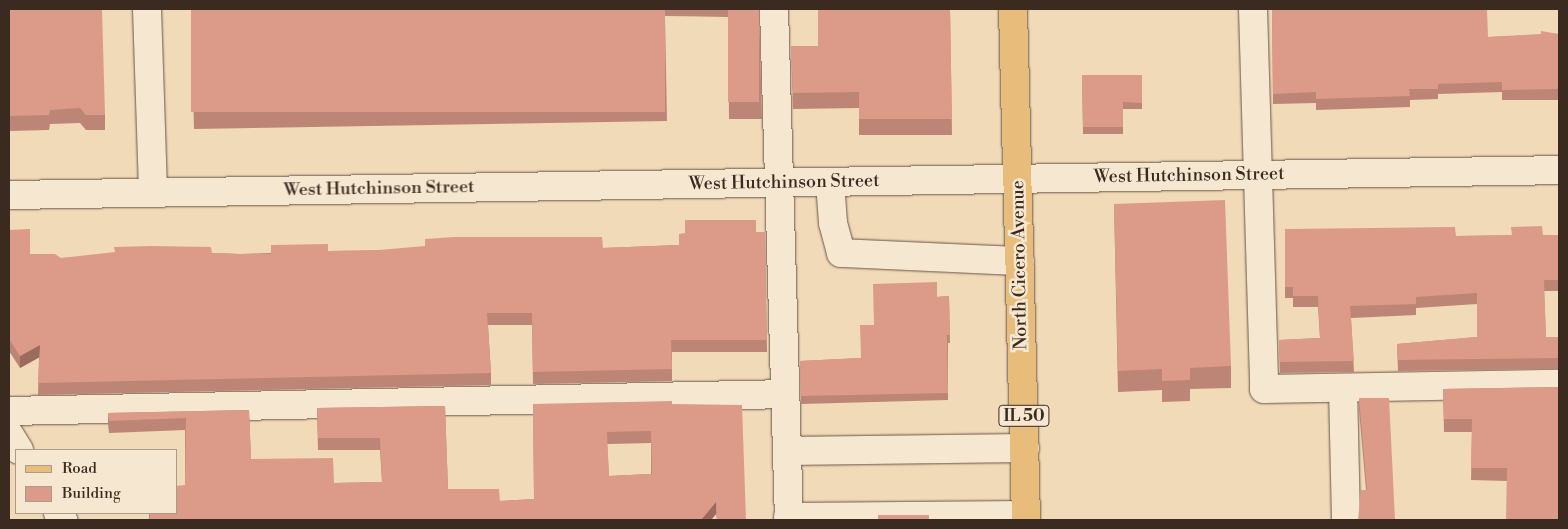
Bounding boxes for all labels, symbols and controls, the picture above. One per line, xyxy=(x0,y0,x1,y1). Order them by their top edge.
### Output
street label: West Hutchinson Street xyxy=(1093,164,1285,188)
street label: West Hutchinson Street xyxy=(688,171,880,195)
street label: West Hutchinson Street xyxy=(283,177,475,201)
street label: North Cicero Avenue xyxy=(1008,180,1032,350)
road number: IL 50 xyxy=(998,402,1050,430)
legend xyxy=(15,449,178,514)
text: Road xyxy=(62,459,97,478)
text: Building xyxy=(62,484,121,503)

